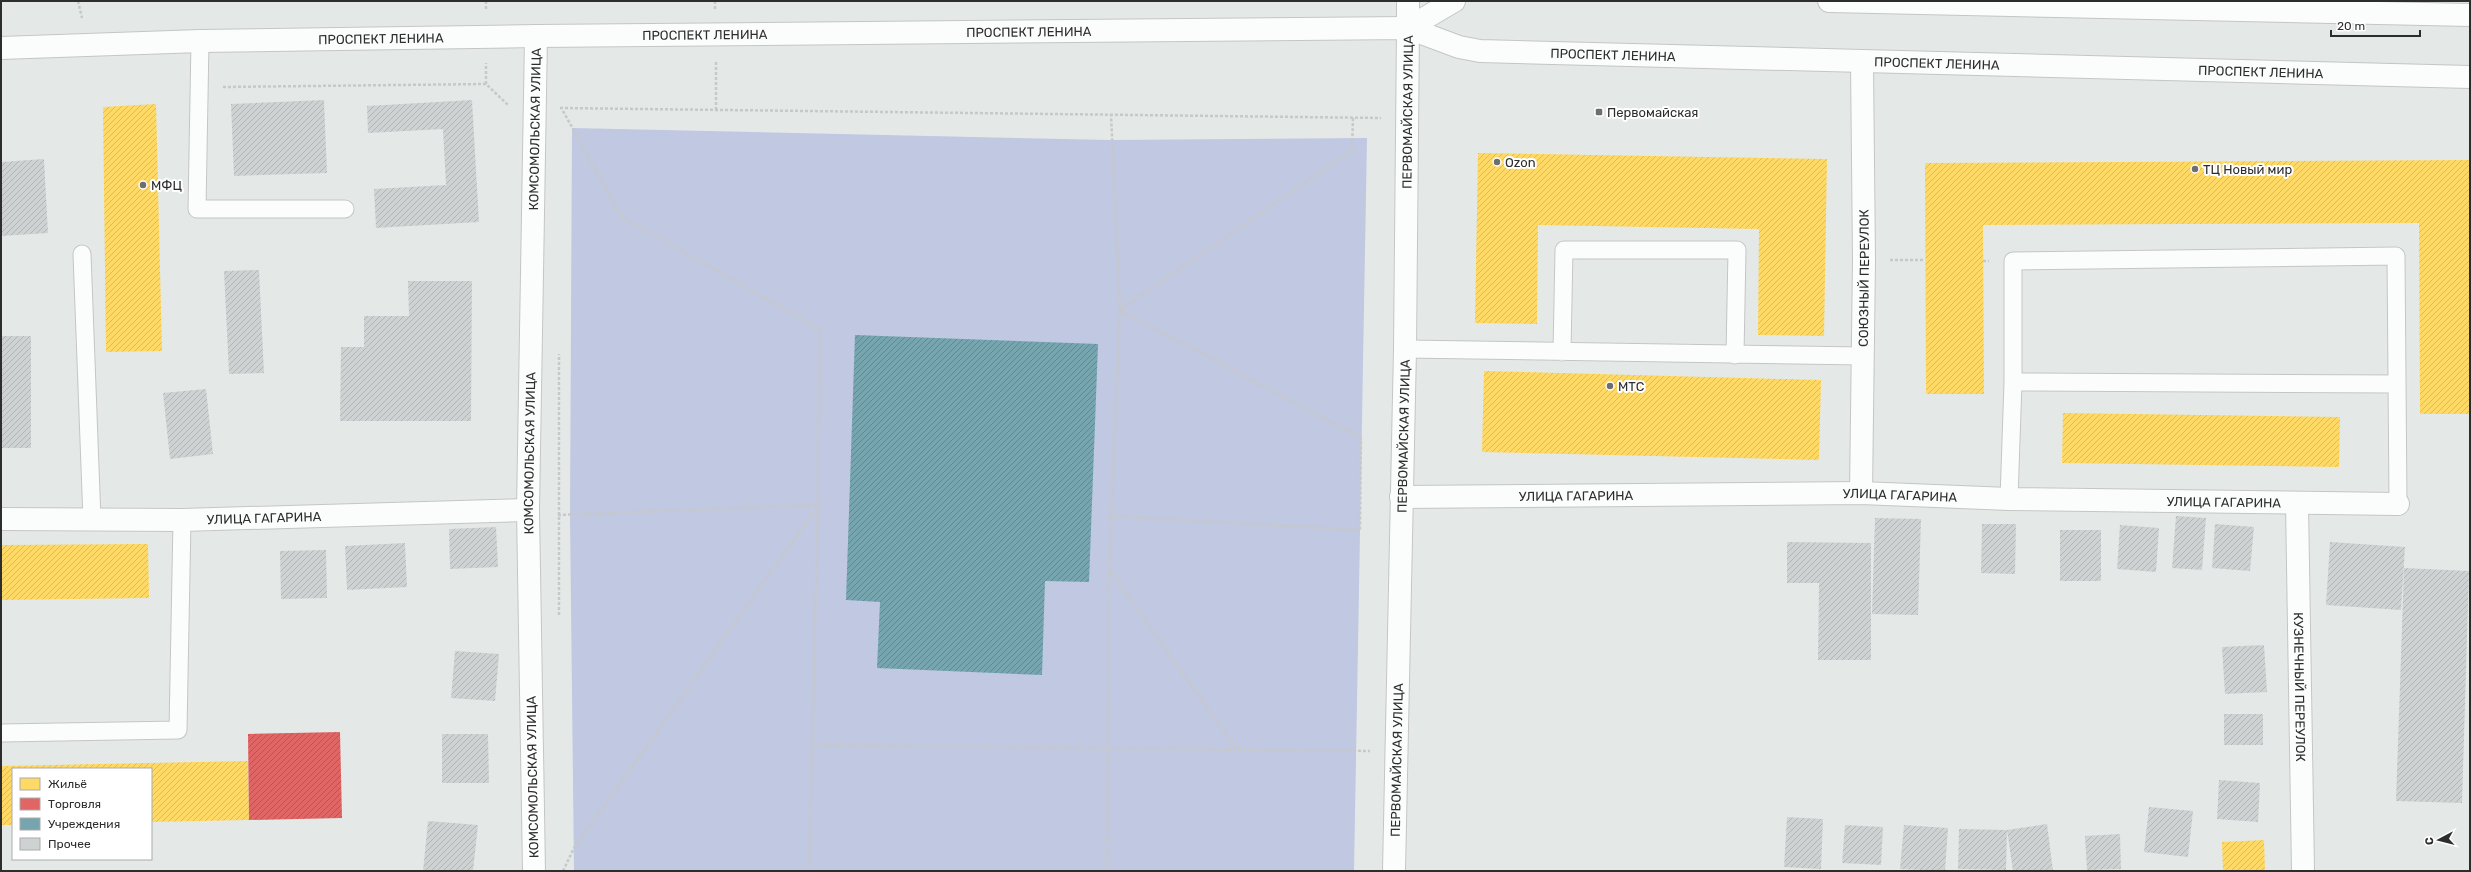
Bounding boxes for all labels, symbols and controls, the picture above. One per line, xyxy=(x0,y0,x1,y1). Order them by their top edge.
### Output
scale bar xyxy=(2331,12,2420,38)
text: 20 m xyxy=(2337,19,2365,33)
street label: ПРОСПЕКТ ЛЕНИНА xyxy=(966,24,1092,40)
street label: ПРОСПЕКТ ЛЕНИНА xyxy=(642,27,768,43)
street label: ПРОСПЕКТ ЛЕНИНА xyxy=(318,30,444,47)
street label: ПЕРВОМАЙСКАЯ УЛИЦА xyxy=(1399,35,1416,189)
street label: ПРОСПЕКТ ЛЕНИНА xyxy=(1550,46,1676,64)
street label: КОМСОМОЛЬСКАЯ УЛИЦА xyxy=(526,48,544,210)
street label: ПРОСПЕКТ ЛЕНИНА xyxy=(1874,54,2000,73)
street label: ПРОСПЕКТ ЛЕНИНА xyxy=(2198,63,2324,81)
place label: Первомайская xyxy=(1607,105,1698,120)
marker: Первомайская xyxy=(1594,107,1604,117)
place label: Ozon xyxy=(1505,155,1536,170)
marker: Ozon xyxy=(1492,157,1502,167)
place label: ТЦ Новый мир xyxy=(2203,162,2292,177)
marker: ТЦ Новый мир xyxy=(2190,164,2200,174)
place label: МФЦ xyxy=(151,178,182,193)
marker: МФЦ xyxy=(138,180,148,190)
street label: СОЮЗНЫЙ ПЕРЕУЛОК xyxy=(1856,209,1872,347)
street label: ПЕРВОМАЙСКАЯ УЛИЦА xyxy=(1395,359,1413,513)
street label: КОМСОМОЛЬСКАЯ УЛИЦА xyxy=(521,371,538,534)
place label: МТС xyxy=(1618,379,1645,394)
marker: МТС xyxy=(1605,381,1615,391)
street label: УЛИЦА ГАГАРИНА xyxy=(1843,486,1958,505)
street label: УЛИЦА ГАГАРИНА xyxy=(1519,488,1634,504)
street label: УЛИЦА ГАГАРИНА xyxy=(2166,494,2282,511)
street label: УЛИЦА ГАГАРИНА xyxy=(206,509,322,527)
street label: КУЗНЕЧНЫЙ ПЕРЕУЛОК xyxy=(2291,612,2308,762)
street label: ПЕРВОМАЙСКАЯ УЛИЦА xyxy=(1388,683,1406,837)
street label: КОМСОМОЛЬСКАЯ УЛИЦА xyxy=(524,695,541,858)
legend xyxy=(12,768,152,860)
text: Жильё xyxy=(48,777,87,791)
text: Торговля xyxy=(48,797,101,811)
text: Учреждения xyxy=(48,817,120,831)
north arrow xyxy=(2419,820,2459,860)
text: С xyxy=(2423,836,2436,846)
text: Прочее xyxy=(48,837,91,851)

